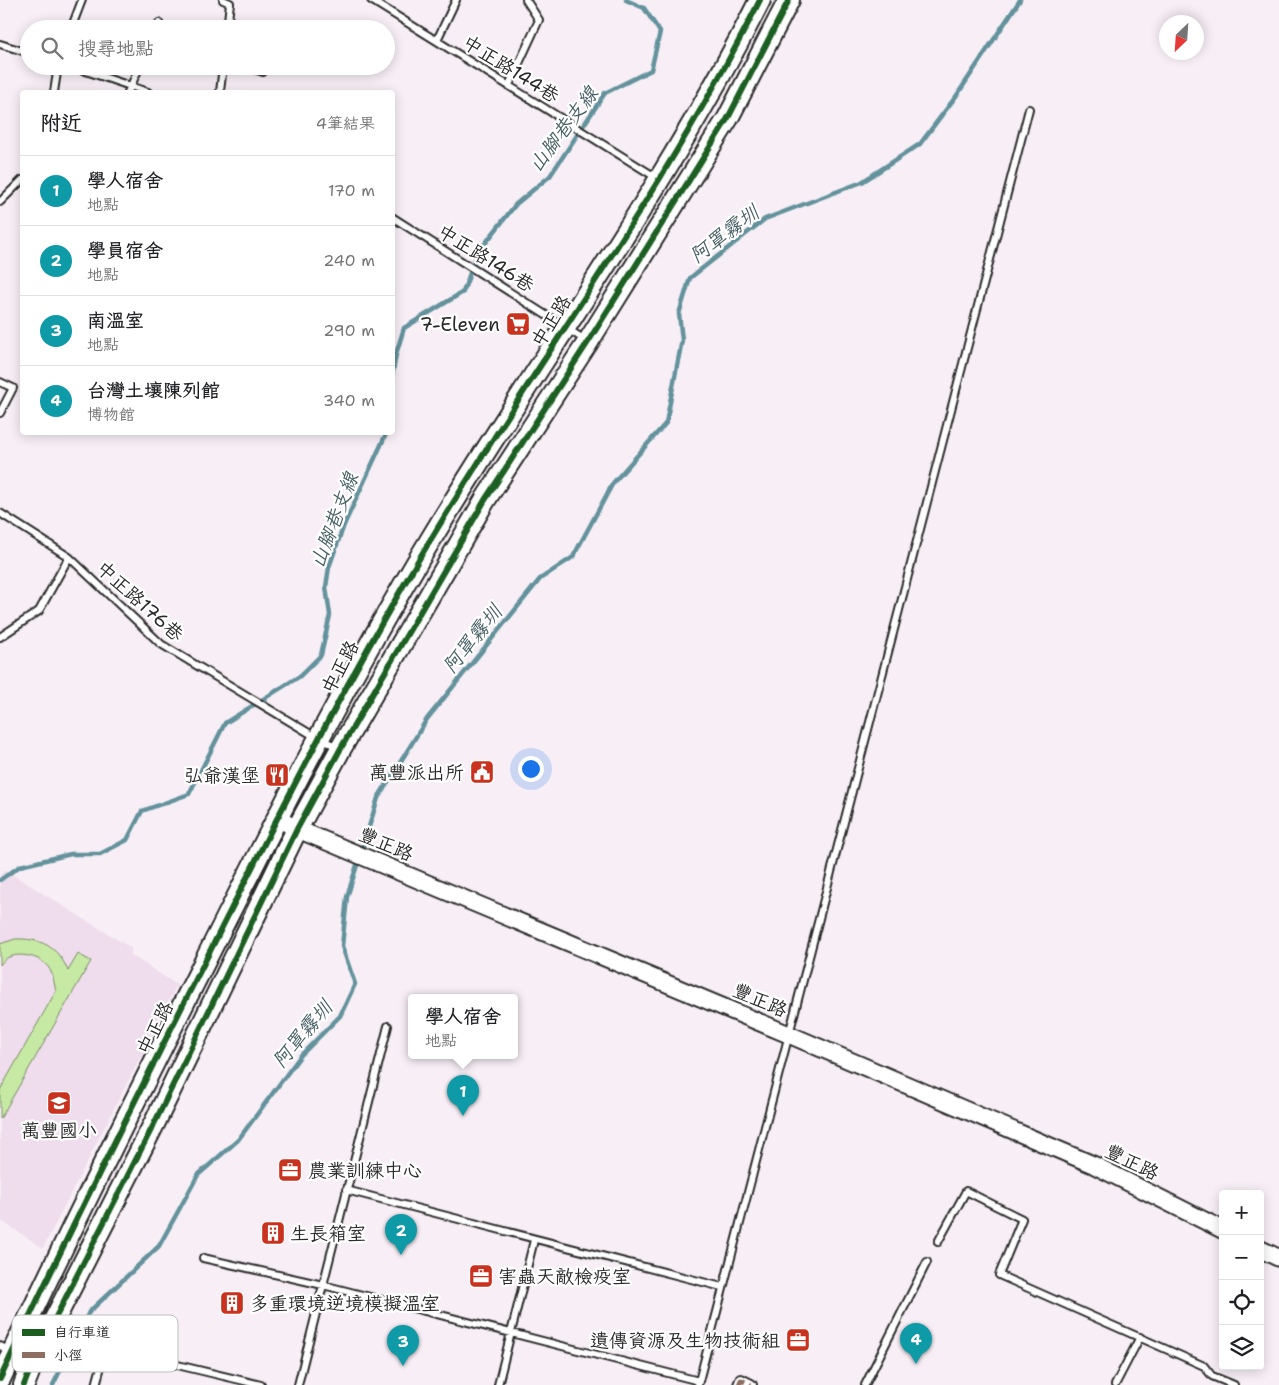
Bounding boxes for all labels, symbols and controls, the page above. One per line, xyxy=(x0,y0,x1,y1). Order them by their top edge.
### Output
north arrow xyxy=(1159,15,1204,60)
search box xyxy=(20,20,395,75)
street label: 中正路144巷 xyxy=(458,29,564,109)
icon: search xyxy=(38,34,66,62)
text: 搜尋地點 xyxy=(78,36,154,61)
water label: 山腳巷支線 xyxy=(523,80,604,177)
text: 附近 xyxy=(40,109,82,137)
text: 4筆結果 xyxy=(316,113,375,134)
text: 學人宿舍 xyxy=(87,168,163,193)
text: 1 xyxy=(52,180,60,201)
text: 170 m xyxy=(328,180,375,201)
text: 地點 xyxy=(87,194,119,215)
water label: 阿罩霧圳 xyxy=(684,198,765,268)
street label: 中正路146巷 xyxy=(433,218,539,298)
text: 學員宿舍 xyxy=(87,238,163,263)
text: 2 xyxy=(50,250,62,271)
text: 240 m xyxy=(323,250,375,271)
text: 地點 xyxy=(87,264,119,285)
street label: 中正路 xyxy=(525,290,577,352)
text: 南溫室 xyxy=(87,308,144,333)
supermarket icon: 7-Eleven xyxy=(505,311,531,337)
place label: 7-Eleven xyxy=(420,312,500,337)
text: 3 xyxy=(50,320,62,341)
text: 290 m xyxy=(323,320,375,341)
text: 地點 xyxy=(87,334,119,355)
text: 台灣土壤陳列館 xyxy=(87,378,220,403)
text: 4 xyxy=(50,390,62,411)
text: 340 m xyxy=(323,390,375,411)
text: 博物館 xyxy=(87,404,135,425)
water label: 山腳巷支線 xyxy=(304,468,364,571)
street label: 中正路176巷 xyxy=(91,555,189,647)
water label: 阿罩霧圳 xyxy=(437,598,509,678)
street label: 中正路 xyxy=(316,636,364,698)
your location xyxy=(518,756,544,782)
public building icon: 萬豐派出所 xyxy=(469,759,495,785)
place label: 萬豐派出所 xyxy=(369,760,464,785)
restaurant icon: 弘爺漢堡 xyxy=(264,762,290,788)
place label: 弘爺漢堡 xyxy=(184,763,260,788)
street label: 豐正路 xyxy=(355,821,417,867)
street label: 豐正路 xyxy=(729,977,791,1023)
water label: 阿罩霧圳 xyxy=(266,993,339,1073)
popup xyxy=(408,994,518,1059)
street label: 中正路 xyxy=(131,997,179,1059)
text: 學人宿舍 xyxy=(425,1004,501,1029)
text: 地點 xyxy=(425,1030,457,1051)
pin: 1 xyxy=(447,1075,479,1116)
school or university icon: 萬豐國小 xyxy=(46,1090,72,1116)
place label: 萬豐國小 xyxy=(21,1118,97,1143)
street label: 豐正路 xyxy=(1101,1138,1163,1186)
office icon: 農業訓練中心 xyxy=(277,1157,303,1183)
place label: 農業訓練中心 xyxy=(308,1158,422,1183)
map controls xyxy=(1219,1190,1264,1370)
button: + xyxy=(1219,1190,1264,1235)
pin: 2 xyxy=(385,1214,417,1255)
building icon: 生長箱室 xyxy=(260,1220,286,1246)
place label: 生長箱室 xyxy=(290,1221,366,1246)
button: − xyxy=(1219,1235,1264,1280)
office icon: 害蟲天敵檢疫室 xyxy=(468,1263,494,1289)
place label: 害蟲天敵檢疫室 xyxy=(498,1264,631,1289)
button: locate xyxy=(1219,1280,1264,1325)
building icon: 多重環境逆境模擬溫室 xyxy=(219,1290,245,1316)
place label: 多重環境逆境模擬溫室 xyxy=(250,1291,440,1316)
legend xyxy=(12,1315,178,1372)
text: 自行車道 xyxy=(54,1323,110,1341)
pin: 4 xyxy=(900,1323,932,1364)
pin: 3 xyxy=(387,1325,419,1366)
button: layers xyxy=(1219,1325,1264,1370)
office icon: 遺傳資源及生物技術組 xyxy=(785,1327,811,1353)
place label: 遺傳資源及生物技術組 xyxy=(590,1328,780,1353)
text: 小徑 xyxy=(54,1346,82,1364)

